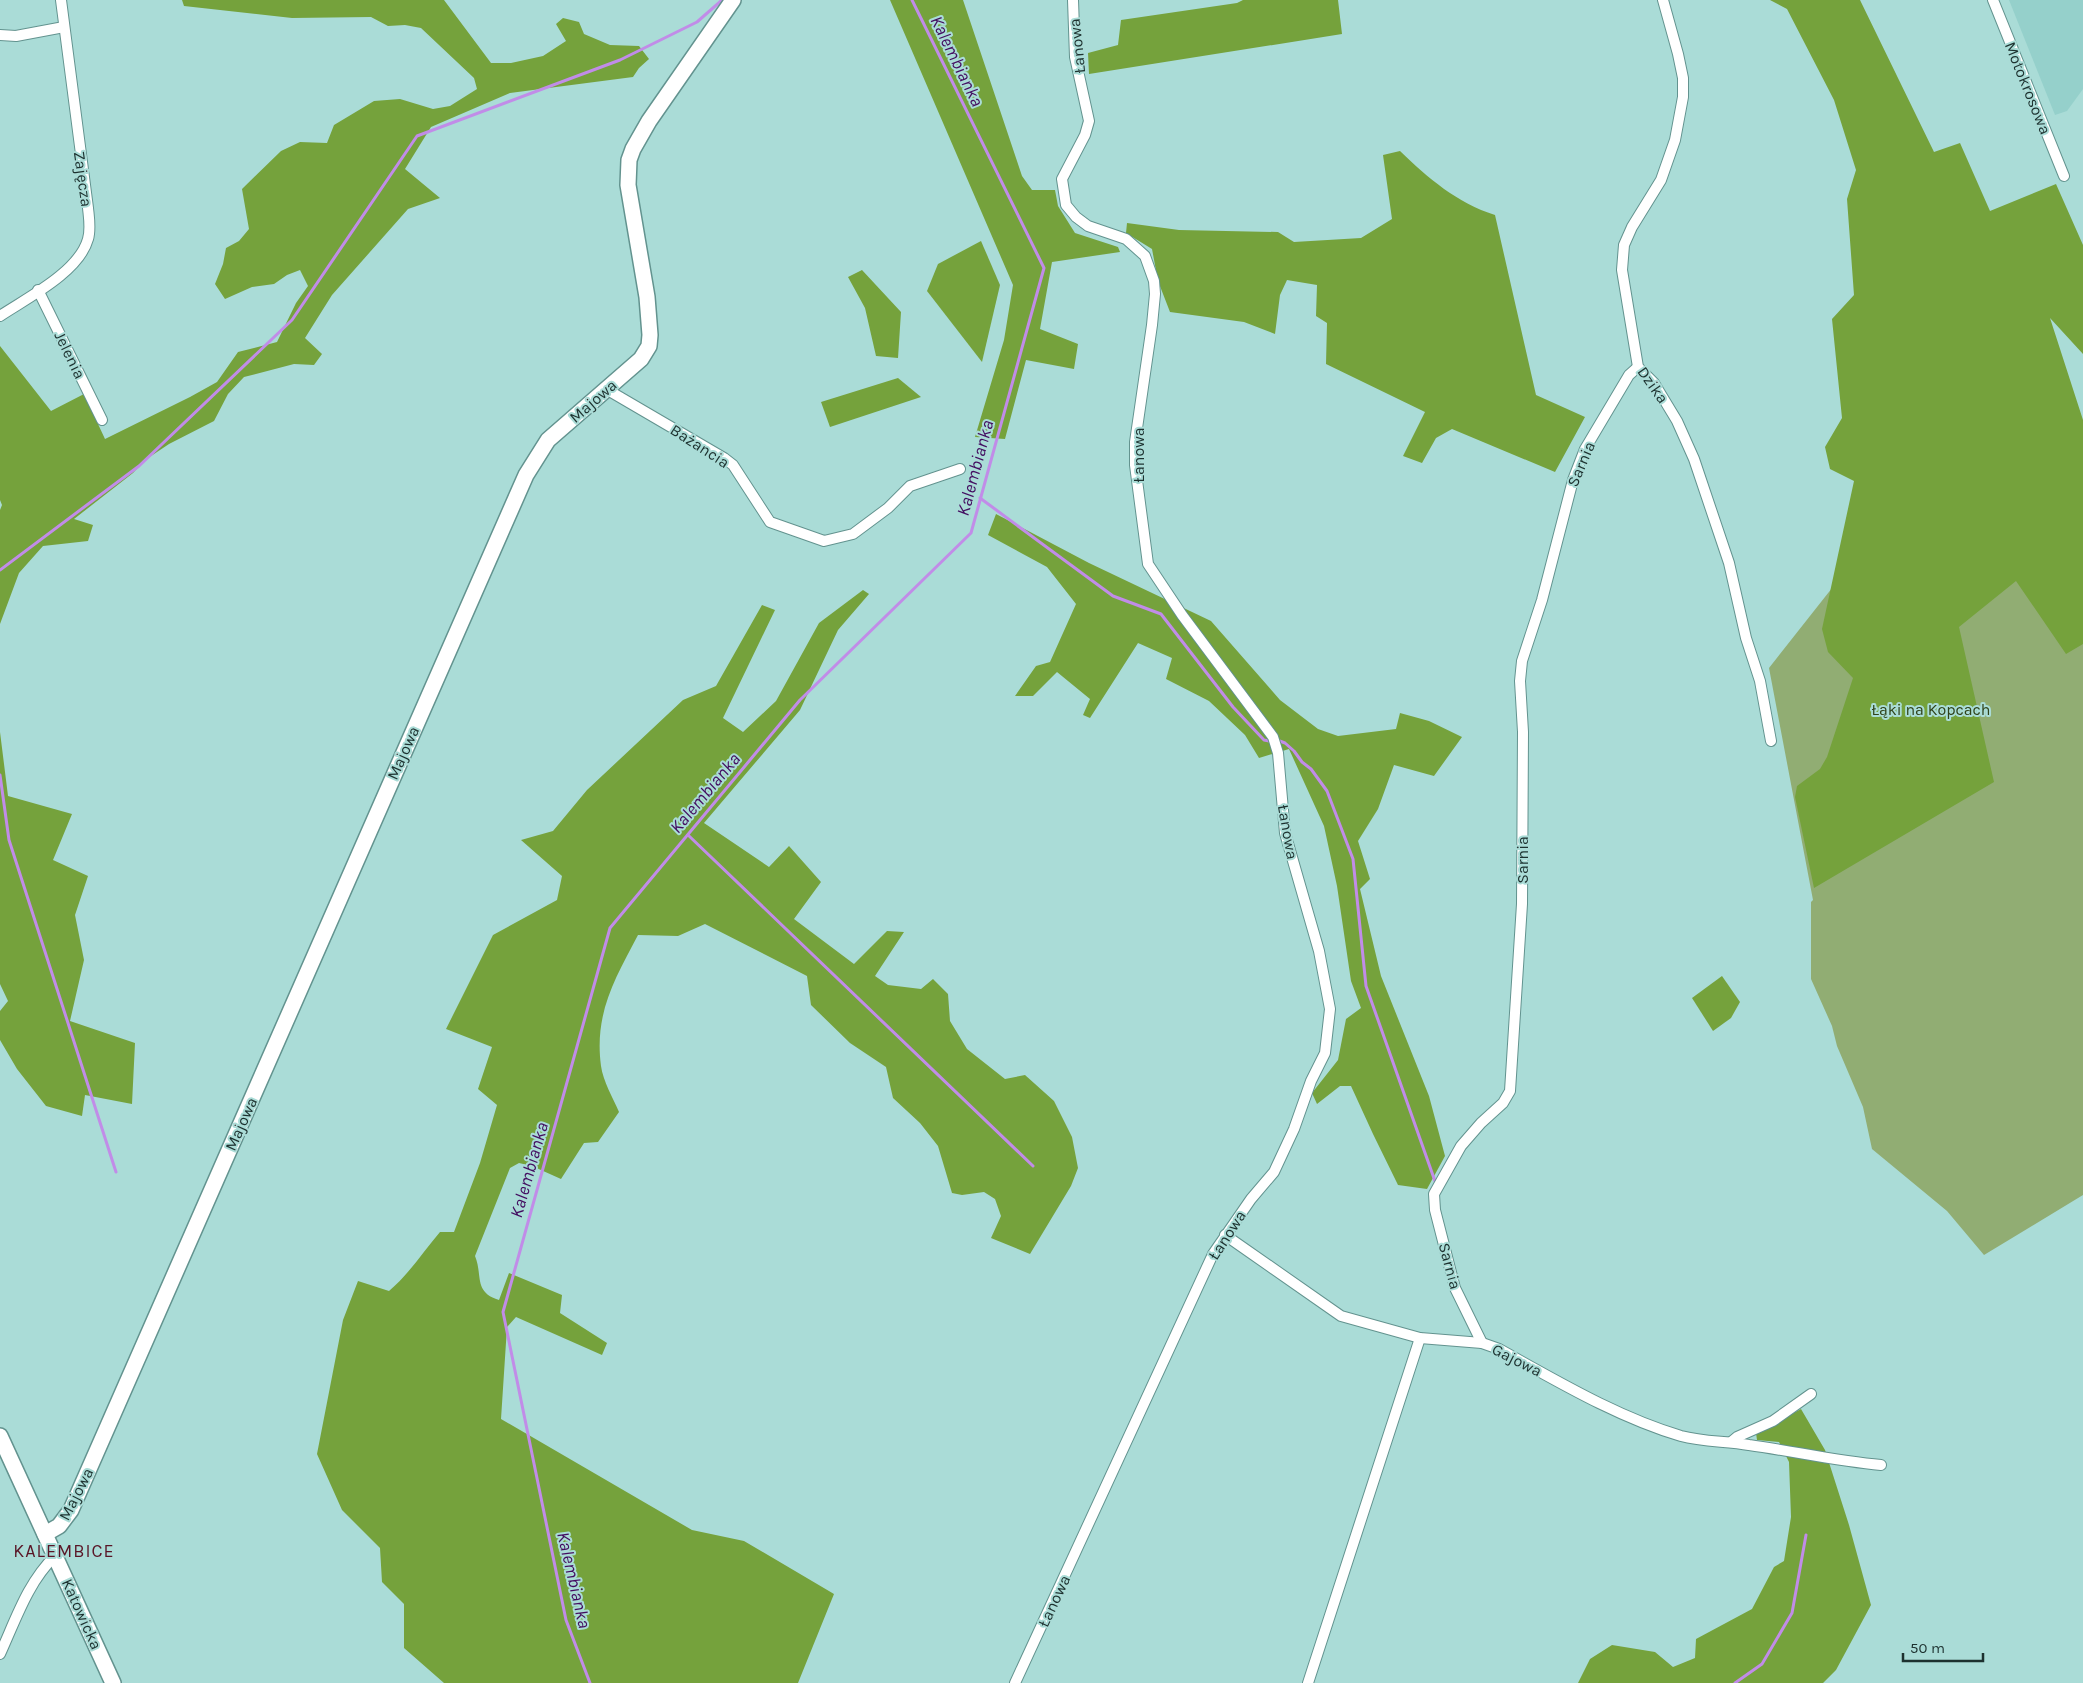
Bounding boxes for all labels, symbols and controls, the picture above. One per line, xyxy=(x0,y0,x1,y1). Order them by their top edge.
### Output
water label: Kalembianka xyxy=(926,12,988,110)
street label: Łanowa xyxy=(1065,18,1089,74)
street label: Motokrosowa xyxy=(2001,39,2055,137)
street label: Zajęcza xyxy=(70,150,96,208)
street label: Jelenia xyxy=(50,328,90,382)
street label: Dzika xyxy=(1634,363,1672,407)
street label: Majowa xyxy=(565,375,621,427)
water label: Kalembianka xyxy=(952,418,998,518)
street label: Bażancia xyxy=(667,420,733,472)
street label: Łanowa xyxy=(1129,427,1148,483)
street label: Sarnia xyxy=(1563,438,1599,490)
park label: Łąki na Kopcach xyxy=(1872,700,1990,719)
street label: Majowa xyxy=(383,723,423,783)
water label: Kalembianka xyxy=(665,748,745,838)
street label: Łanowa xyxy=(1274,803,1302,861)
street label: Sarnia xyxy=(1513,836,1532,884)
street label: Majowa xyxy=(221,1094,261,1154)
water label: Kalembianka xyxy=(505,1120,553,1220)
street label: Łanowa xyxy=(1204,1207,1250,1263)
street label: Sarnia xyxy=(1435,1241,1465,1291)
street label: Gajowa xyxy=(1489,1339,1545,1381)
street label: Majowa xyxy=(55,1465,97,1523)
water label: Kalembianka xyxy=(552,1530,596,1630)
district label: KALEMBICE xyxy=(13,1540,115,1562)
street label: Łanowa xyxy=(1034,1572,1074,1630)
street label: Katowicka xyxy=(58,1576,106,1652)
scale bar xyxy=(1903,1630,1983,1662)
text: 50 m xyxy=(1910,1639,1945,1657)

